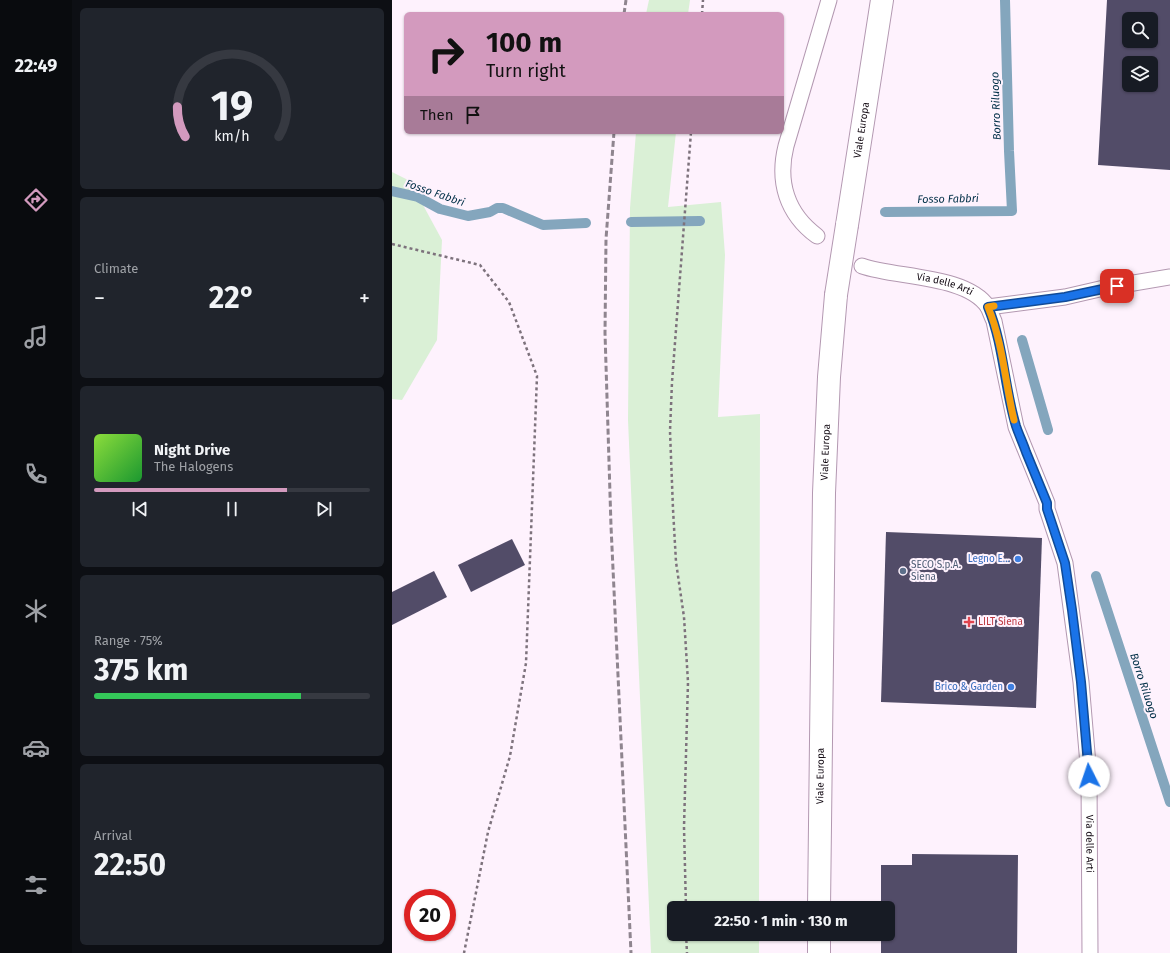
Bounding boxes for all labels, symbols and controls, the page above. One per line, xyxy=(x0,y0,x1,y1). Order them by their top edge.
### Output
map controls xyxy=(1122,12,1158,92)
button: search xyxy=(1122,12,1158,48)
text: 100 m xyxy=(486,26,562,59)
icon: right xyxy=(420,28,472,80)
text: 22:49 xyxy=(15,55,57,77)
button: layers xyxy=(1122,56,1158,92)
text: Turn right xyxy=(486,60,566,82)
water label: Borro Riluogo xyxy=(988,72,1004,140)
text: 19 xyxy=(211,80,253,130)
street label: Viale Europa xyxy=(851,101,872,159)
icon: arrive xyxy=(462,104,484,126)
text: Then xyxy=(420,106,454,124)
text: km/h xyxy=(214,127,250,144)
water label: Fosso Fabbri xyxy=(404,177,466,209)
icon: directions xyxy=(22,186,50,214)
water label: Fosso Fabbri xyxy=(917,192,979,206)
text: Climate xyxy=(94,261,138,276)
pin xyxy=(1100,269,1134,303)
street label: Via delle Arti xyxy=(916,271,975,298)
icon: arrive xyxy=(1106,275,1128,297)
text: 22° xyxy=(209,280,255,316)
text: − xyxy=(94,285,105,312)
text: + xyxy=(359,285,370,312)
icon: music xyxy=(22,323,50,351)
street label: Viale Europa xyxy=(819,424,833,481)
text: Night Drive xyxy=(154,441,230,459)
text: The Halogens xyxy=(154,459,233,474)
icon: phone xyxy=(22,460,50,488)
icon: previous xyxy=(129,498,151,520)
icon: pause xyxy=(221,498,243,520)
icon: next xyxy=(313,498,335,520)
place label: Legno E... xyxy=(968,553,1010,565)
marker: Legno E... xyxy=(1013,554,1023,564)
place label: SECO S.p.A. Siena xyxy=(911,559,961,583)
marker: SECO S.p.A. Siena xyxy=(898,566,908,576)
icon: climate xyxy=(22,597,50,625)
marker: LILT Siena xyxy=(963,616,975,628)
place label: LILT Siena xyxy=(978,616,1023,628)
text: Range · 75% xyxy=(94,633,163,648)
water label: Borro Riluogo xyxy=(1127,651,1161,721)
text: 375 km xyxy=(94,652,188,688)
place label: Brico & Garden xyxy=(935,681,1003,693)
marker: Brico & Garden xyxy=(1006,682,1016,692)
icon: car xyxy=(22,734,50,762)
street label: Viale Europa xyxy=(814,748,827,804)
position arrow xyxy=(1068,755,1110,797)
street label: Via delle Arti xyxy=(1083,815,1096,873)
text: Arrival xyxy=(94,828,132,843)
text: 22:50 xyxy=(94,847,166,883)
icon: filters xyxy=(22,871,50,899)
speed limit sign: 20 xyxy=(404,889,456,941)
text: 22:50 · 1 min · 130 m xyxy=(714,912,848,930)

